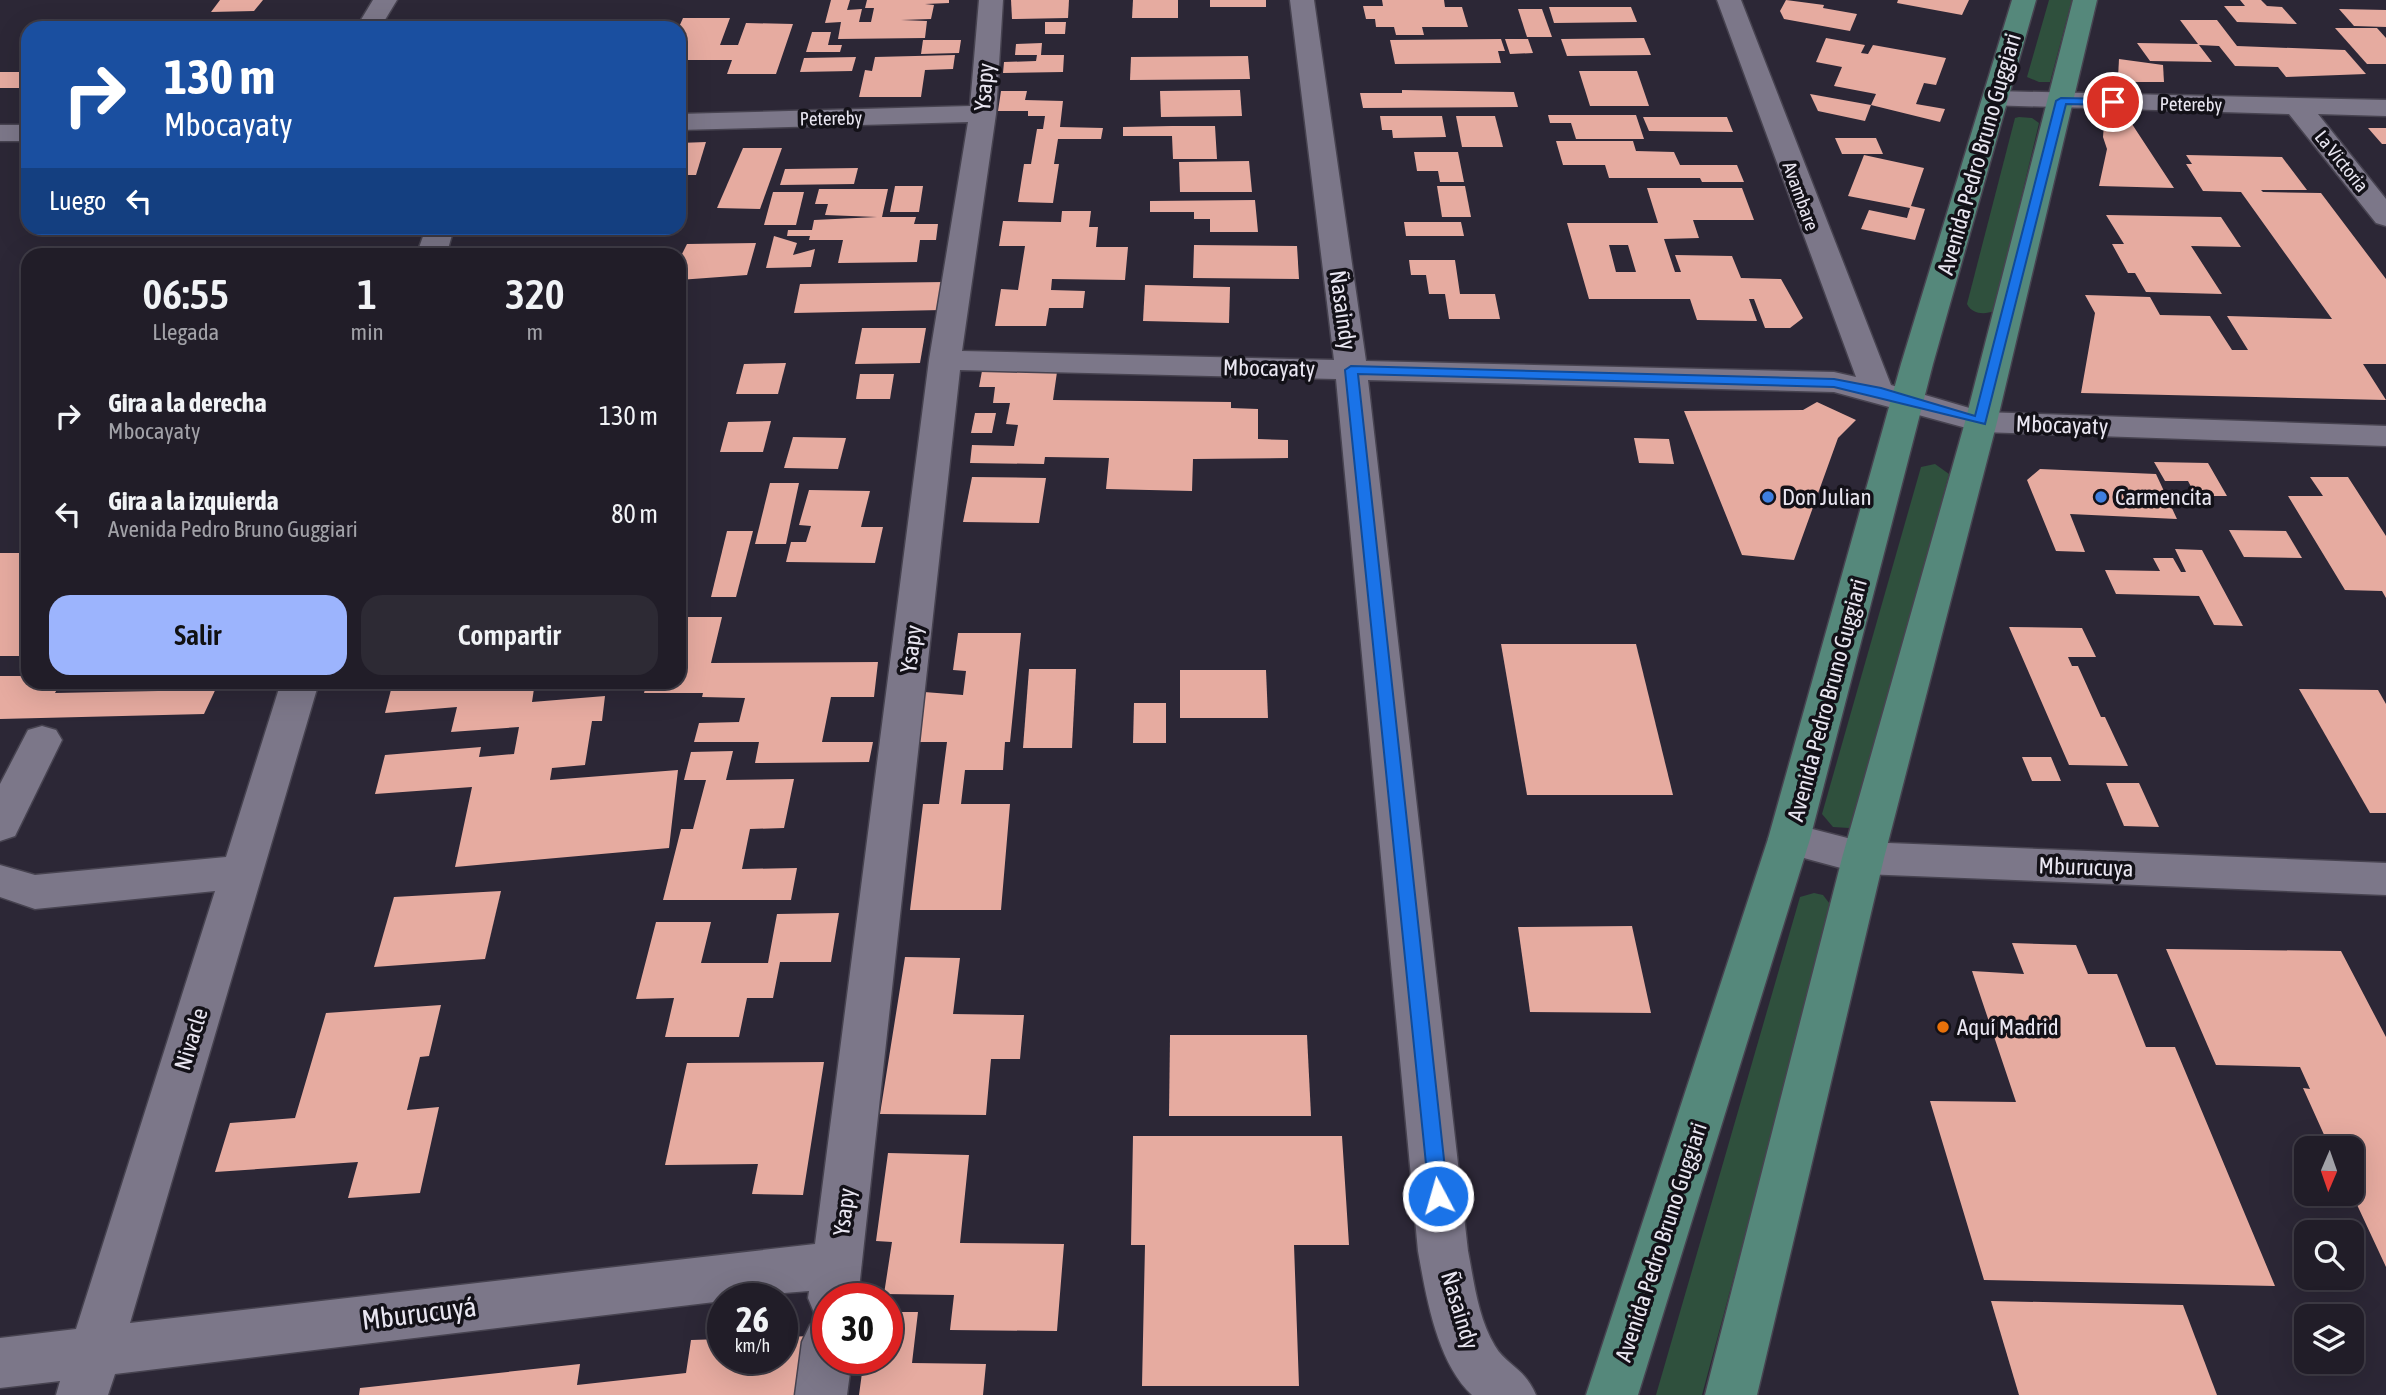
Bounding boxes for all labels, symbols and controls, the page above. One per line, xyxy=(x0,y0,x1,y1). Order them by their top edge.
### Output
street label: Avenida Pedro Bruno Guggiari xyxy=(1932,30,2026,278)
text: 130 m xyxy=(164,48,275,104)
icon: right xyxy=(49,49,140,140)
street label: Ysapy xyxy=(969,62,999,112)
pin xyxy=(2083,72,2143,132)
icon: arrive xyxy=(2094,83,2132,121)
street label: Petereby xyxy=(2160,92,2223,116)
text: Mbocayaty xyxy=(164,106,293,143)
street label: Petereby xyxy=(800,106,863,130)
street label: La Victoria xyxy=(2311,126,2373,196)
street label: Avambare xyxy=(1778,159,1824,233)
icon: left xyxy=(120,182,158,220)
text: Luego xyxy=(49,186,106,216)
street label: Ñasaindy xyxy=(1325,269,1361,351)
text: 06:55 xyxy=(143,270,229,318)
text: 1 xyxy=(357,270,377,318)
text: 320 xyxy=(505,270,564,318)
text: Llegada xyxy=(152,319,219,345)
text: min xyxy=(351,319,384,345)
text: m xyxy=(527,319,543,345)
street label: Mbocayaty xyxy=(1223,354,1315,382)
text: Gira a la derecha xyxy=(108,388,267,418)
icon: right xyxy=(49,397,87,435)
text: 130 m xyxy=(599,401,658,431)
street label: Mbocayaty xyxy=(2015,410,2109,440)
text: Mbocayaty xyxy=(108,418,200,444)
place label: Don Julian xyxy=(1782,484,1872,510)
place label: Carmencita xyxy=(2115,484,2212,510)
text: Gira a la izquierda xyxy=(108,486,279,516)
marker: Don Julian xyxy=(1760,489,1776,505)
marker: Carmencita xyxy=(2093,489,2109,505)
icon: left xyxy=(49,495,87,533)
text: 80 m xyxy=(611,499,658,529)
text: Avenida Pedro Bruno Guggiari xyxy=(108,516,358,542)
street label: Avenida Pedro Bruno Guggiari xyxy=(1782,576,1872,824)
button: Salir xyxy=(49,595,347,675)
button: Compartir xyxy=(361,595,658,675)
street label: Ysapy xyxy=(895,624,927,674)
street label: Mburucuya xyxy=(2038,852,2134,882)
street label: Nivacle xyxy=(169,1005,213,1073)
place label: Aquí Madrid xyxy=(1957,1014,2059,1040)
marker: Aquí Madrid xyxy=(1935,1019,1951,1035)
street label: Avenida Pedro Bruno Guggiari xyxy=(1610,1119,1712,1365)
north arrow xyxy=(2294,1136,2364,1206)
map controls xyxy=(2294,1136,2364,1374)
position arrow xyxy=(1401,1159,1475,1233)
street label: Ysapy xyxy=(828,1187,860,1237)
button: search xyxy=(2294,1220,2364,1290)
street label: Ñasaindy xyxy=(1436,1268,1484,1352)
speed limit sign: 30 xyxy=(812,1283,903,1374)
street label: Mburucuyá xyxy=(360,1290,478,1336)
text: 26 xyxy=(736,1299,769,1339)
button: layers xyxy=(2294,1304,2364,1374)
text: km/h xyxy=(735,1335,770,1356)

